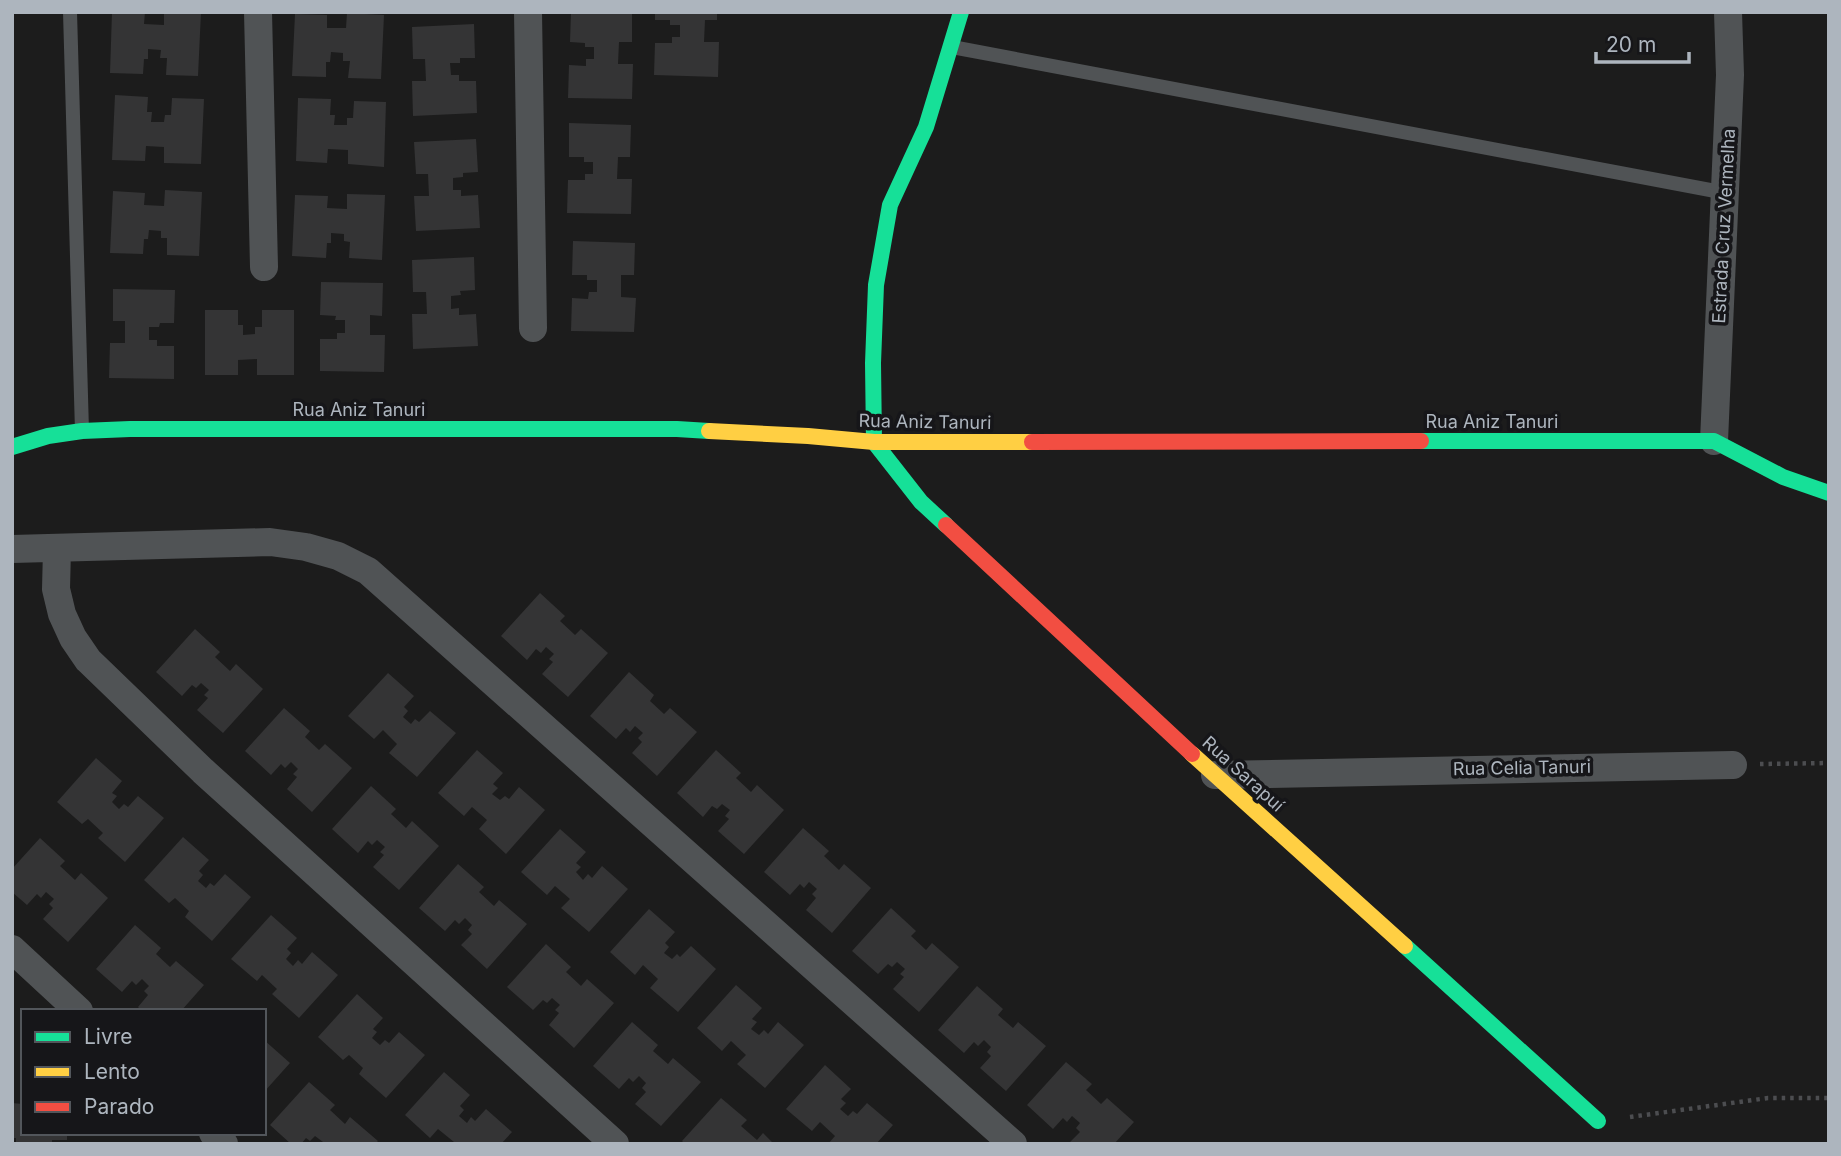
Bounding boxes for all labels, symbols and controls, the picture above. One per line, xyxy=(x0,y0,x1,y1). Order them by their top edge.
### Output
scale bar xyxy=(1596,21,1689,65)
text: 20 m xyxy=(1606,32,1656,57)
street label: Estrada Cruz Vermelha xyxy=(1708,128,1739,324)
street label: Rua Aniz Tanuri xyxy=(293,399,425,420)
street label: Rua Aniz Tanuri xyxy=(858,410,992,433)
street label: Rua Aniz Tanuri xyxy=(1426,411,1558,432)
street label: Rua Sarapuí xyxy=(1198,732,1289,816)
street label: Rua Celia Tanuri xyxy=(1453,756,1591,779)
legend xyxy=(21,1009,266,1135)
text: Livre xyxy=(84,1024,133,1049)
text: Lento xyxy=(84,1059,140,1084)
text: Parado xyxy=(84,1094,154,1119)

